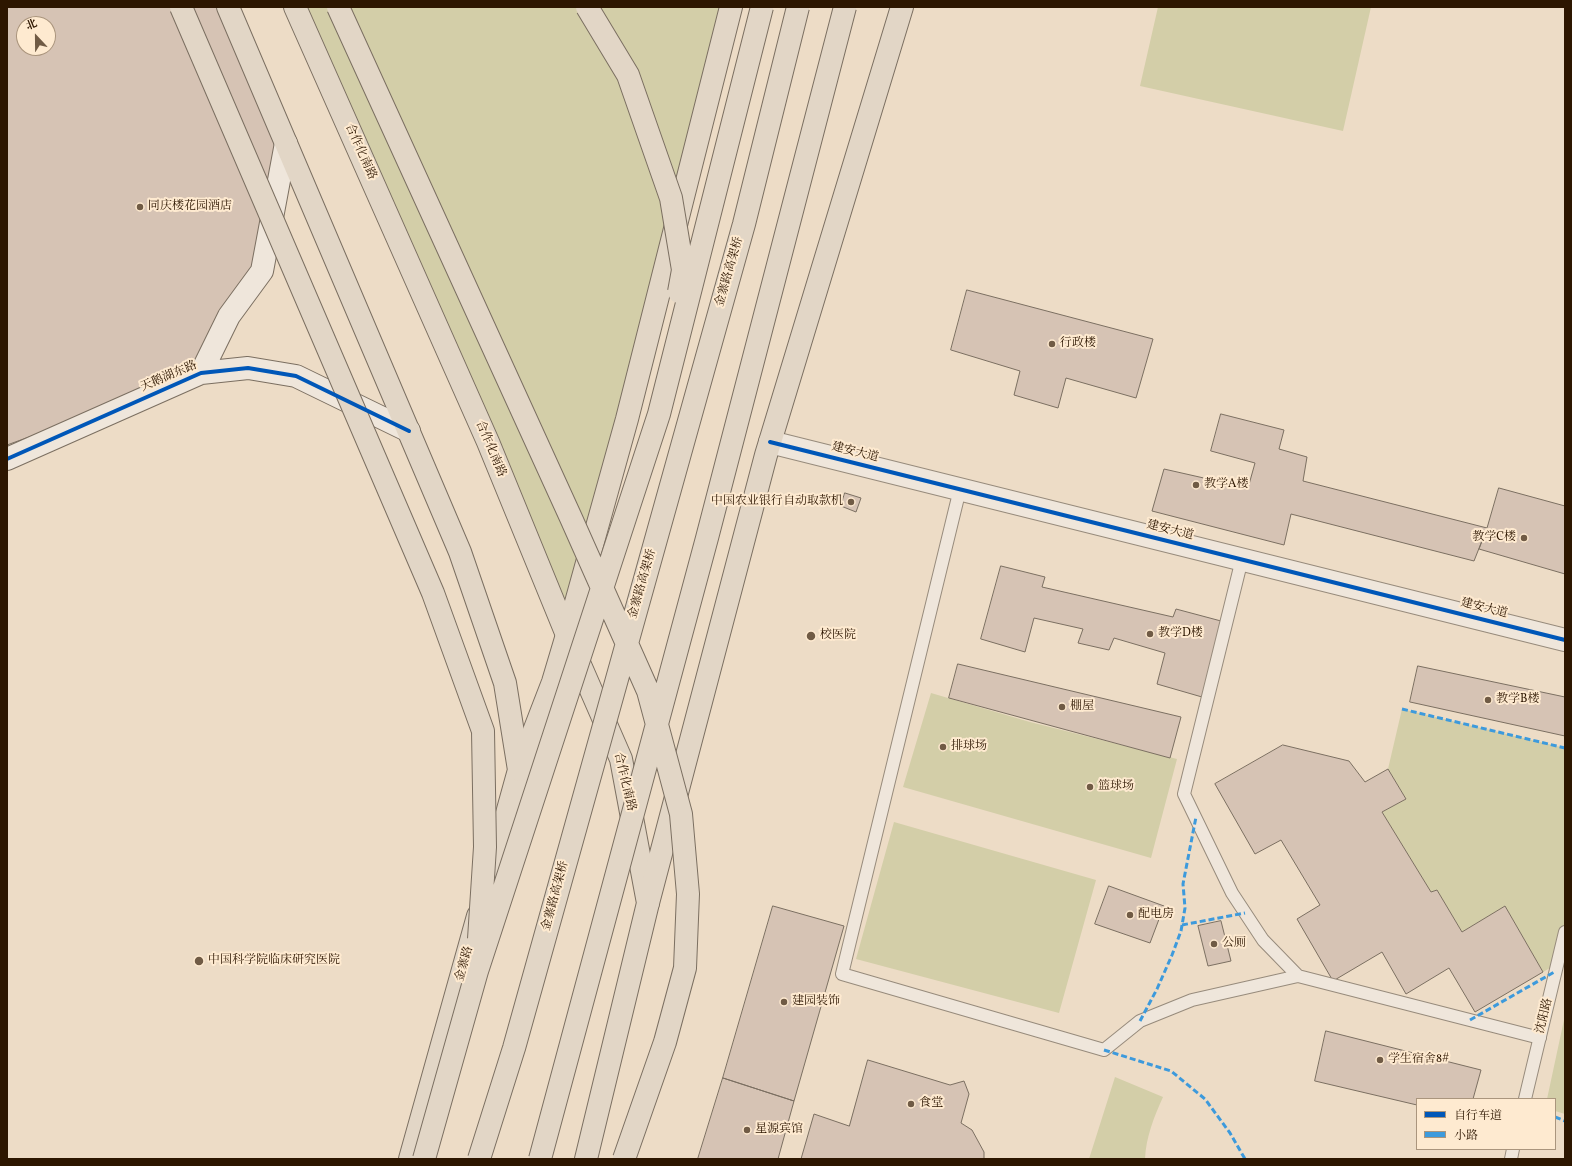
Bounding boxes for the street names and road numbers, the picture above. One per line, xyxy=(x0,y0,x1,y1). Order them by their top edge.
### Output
street label: 合作化南路 xyxy=(341,122,379,182)
street label: 金寨路高架桥 xyxy=(713,235,747,309)
street label: 天鹅湖东路 xyxy=(139,359,199,395)
street label: 合作化南路 xyxy=(472,419,508,479)
street label: 建安大道 xyxy=(830,440,880,466)
street label: 建安大道 xyxy=(1145,518,1195,544)
street label: 金寨路高架桥 xyxy=(626,547,660,621)
street label: 建安大道 xyxy=(1459,596,1509,622)
street label: 合作化南路 xyxy=(610,751,638,813)
street label: 金寨路高架桥 xyxy=(540,859,572,933)
street label: 金寨路 xyxy=(453,945,477,983)
street label: 沈阳路 xyxy=(1534,997,1556,1035)

